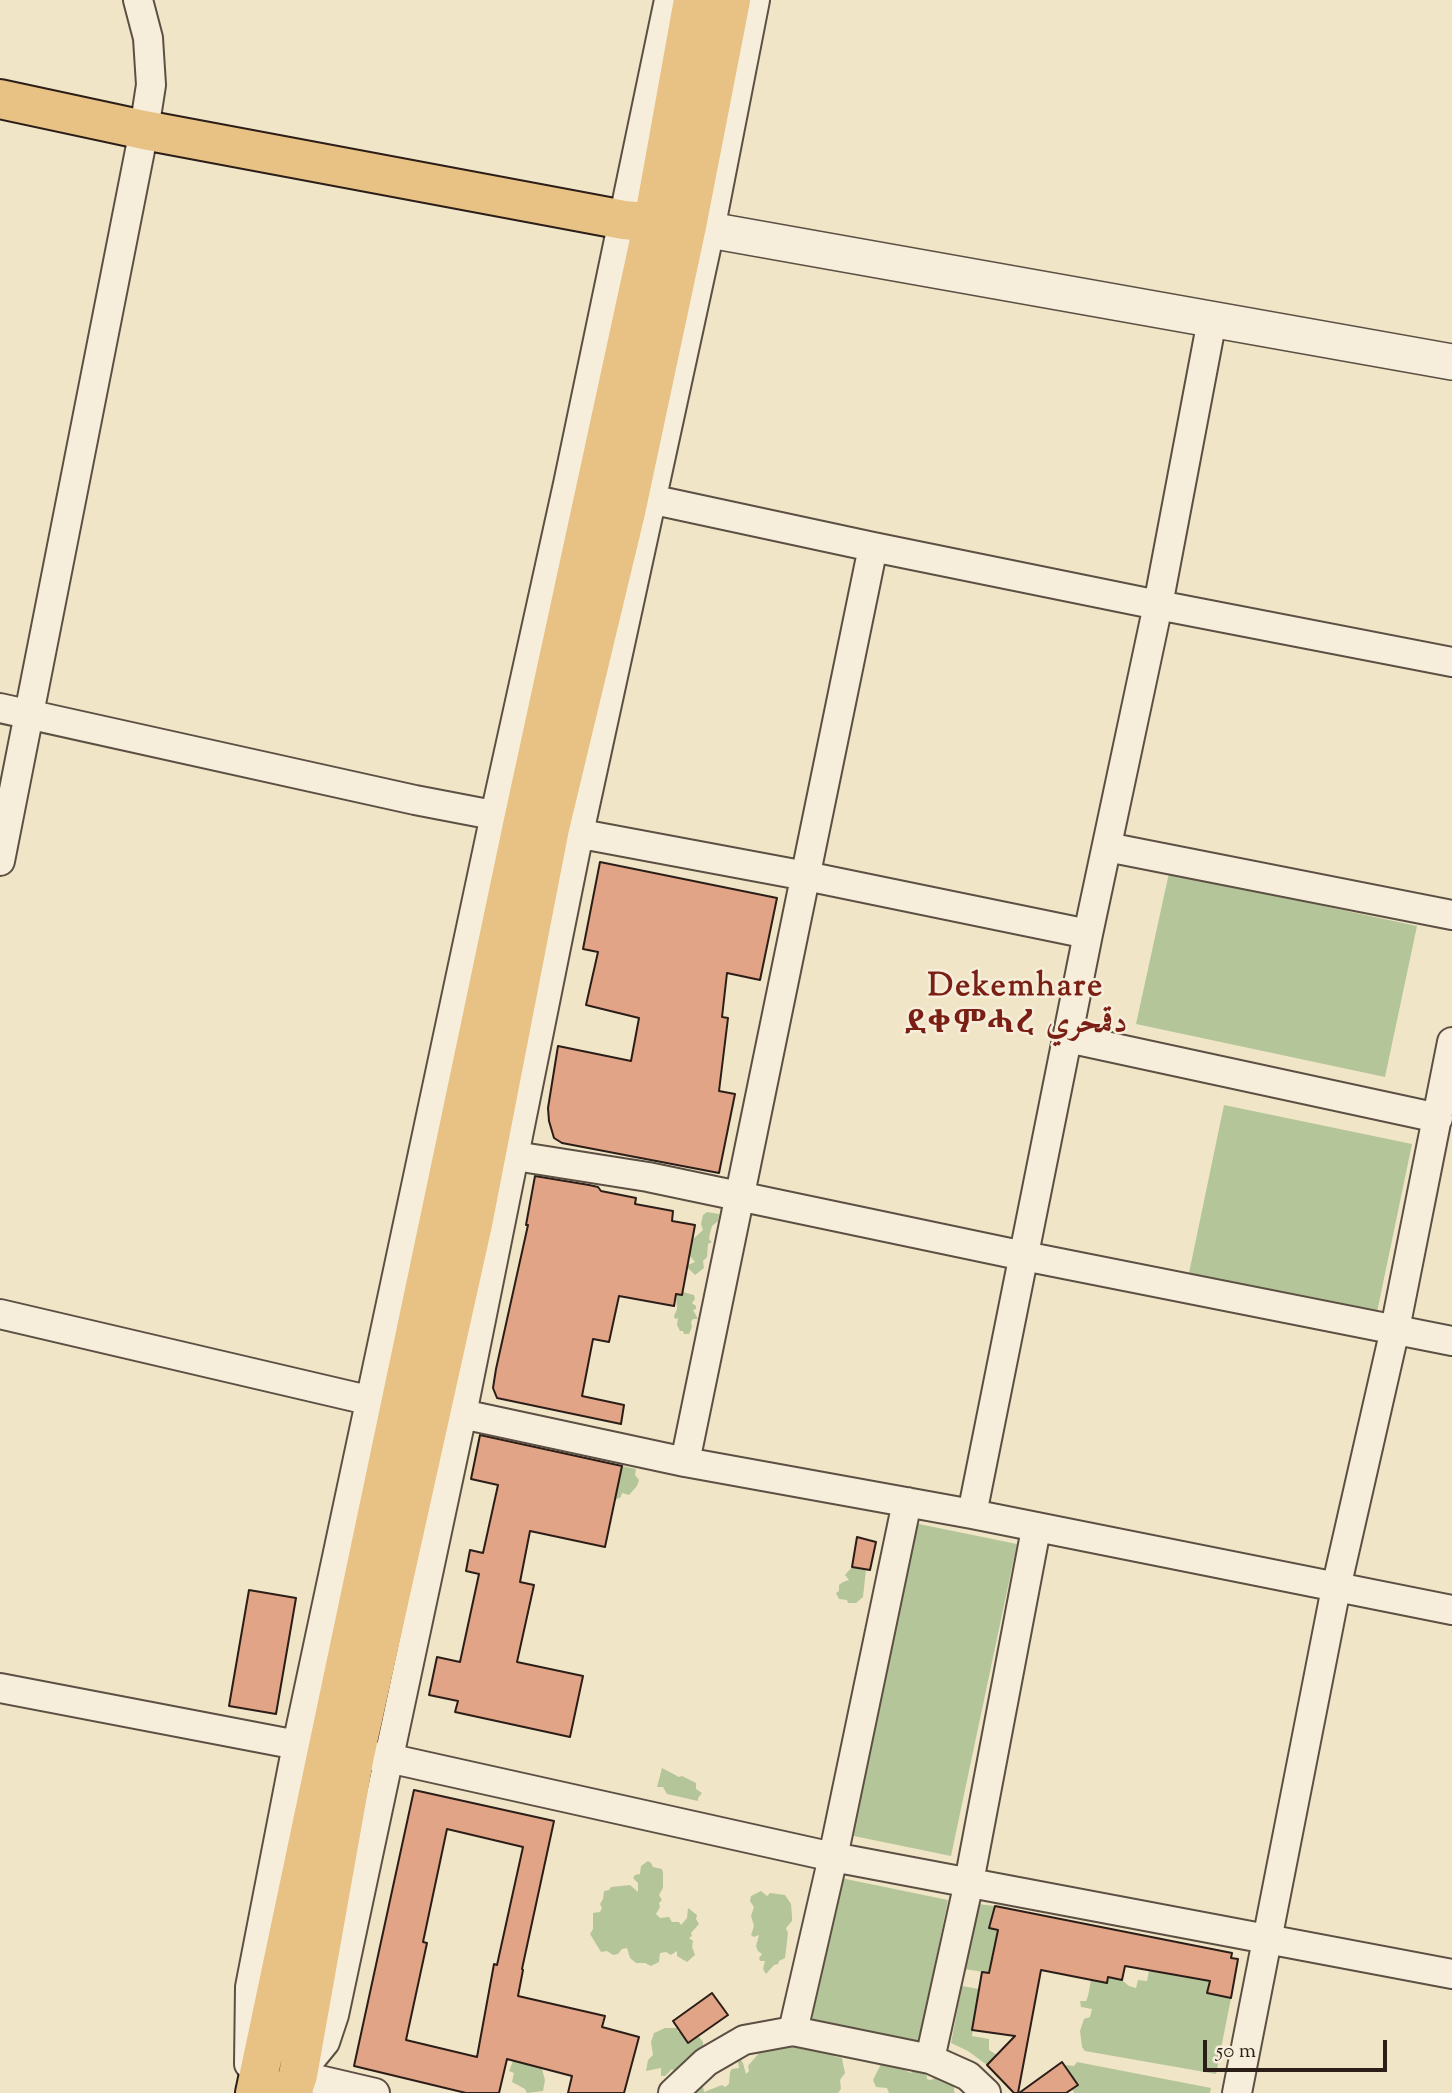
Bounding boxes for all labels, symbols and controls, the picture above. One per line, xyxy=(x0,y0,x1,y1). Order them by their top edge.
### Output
district label: Dekemhare ደቀምሓረ دقمحري xyxy=(911,971,1121,1046)
scale bar xyxy=(1207,2026,1391,2070)
text: 50 m xyxy=(1216,2037,1256,2067)

